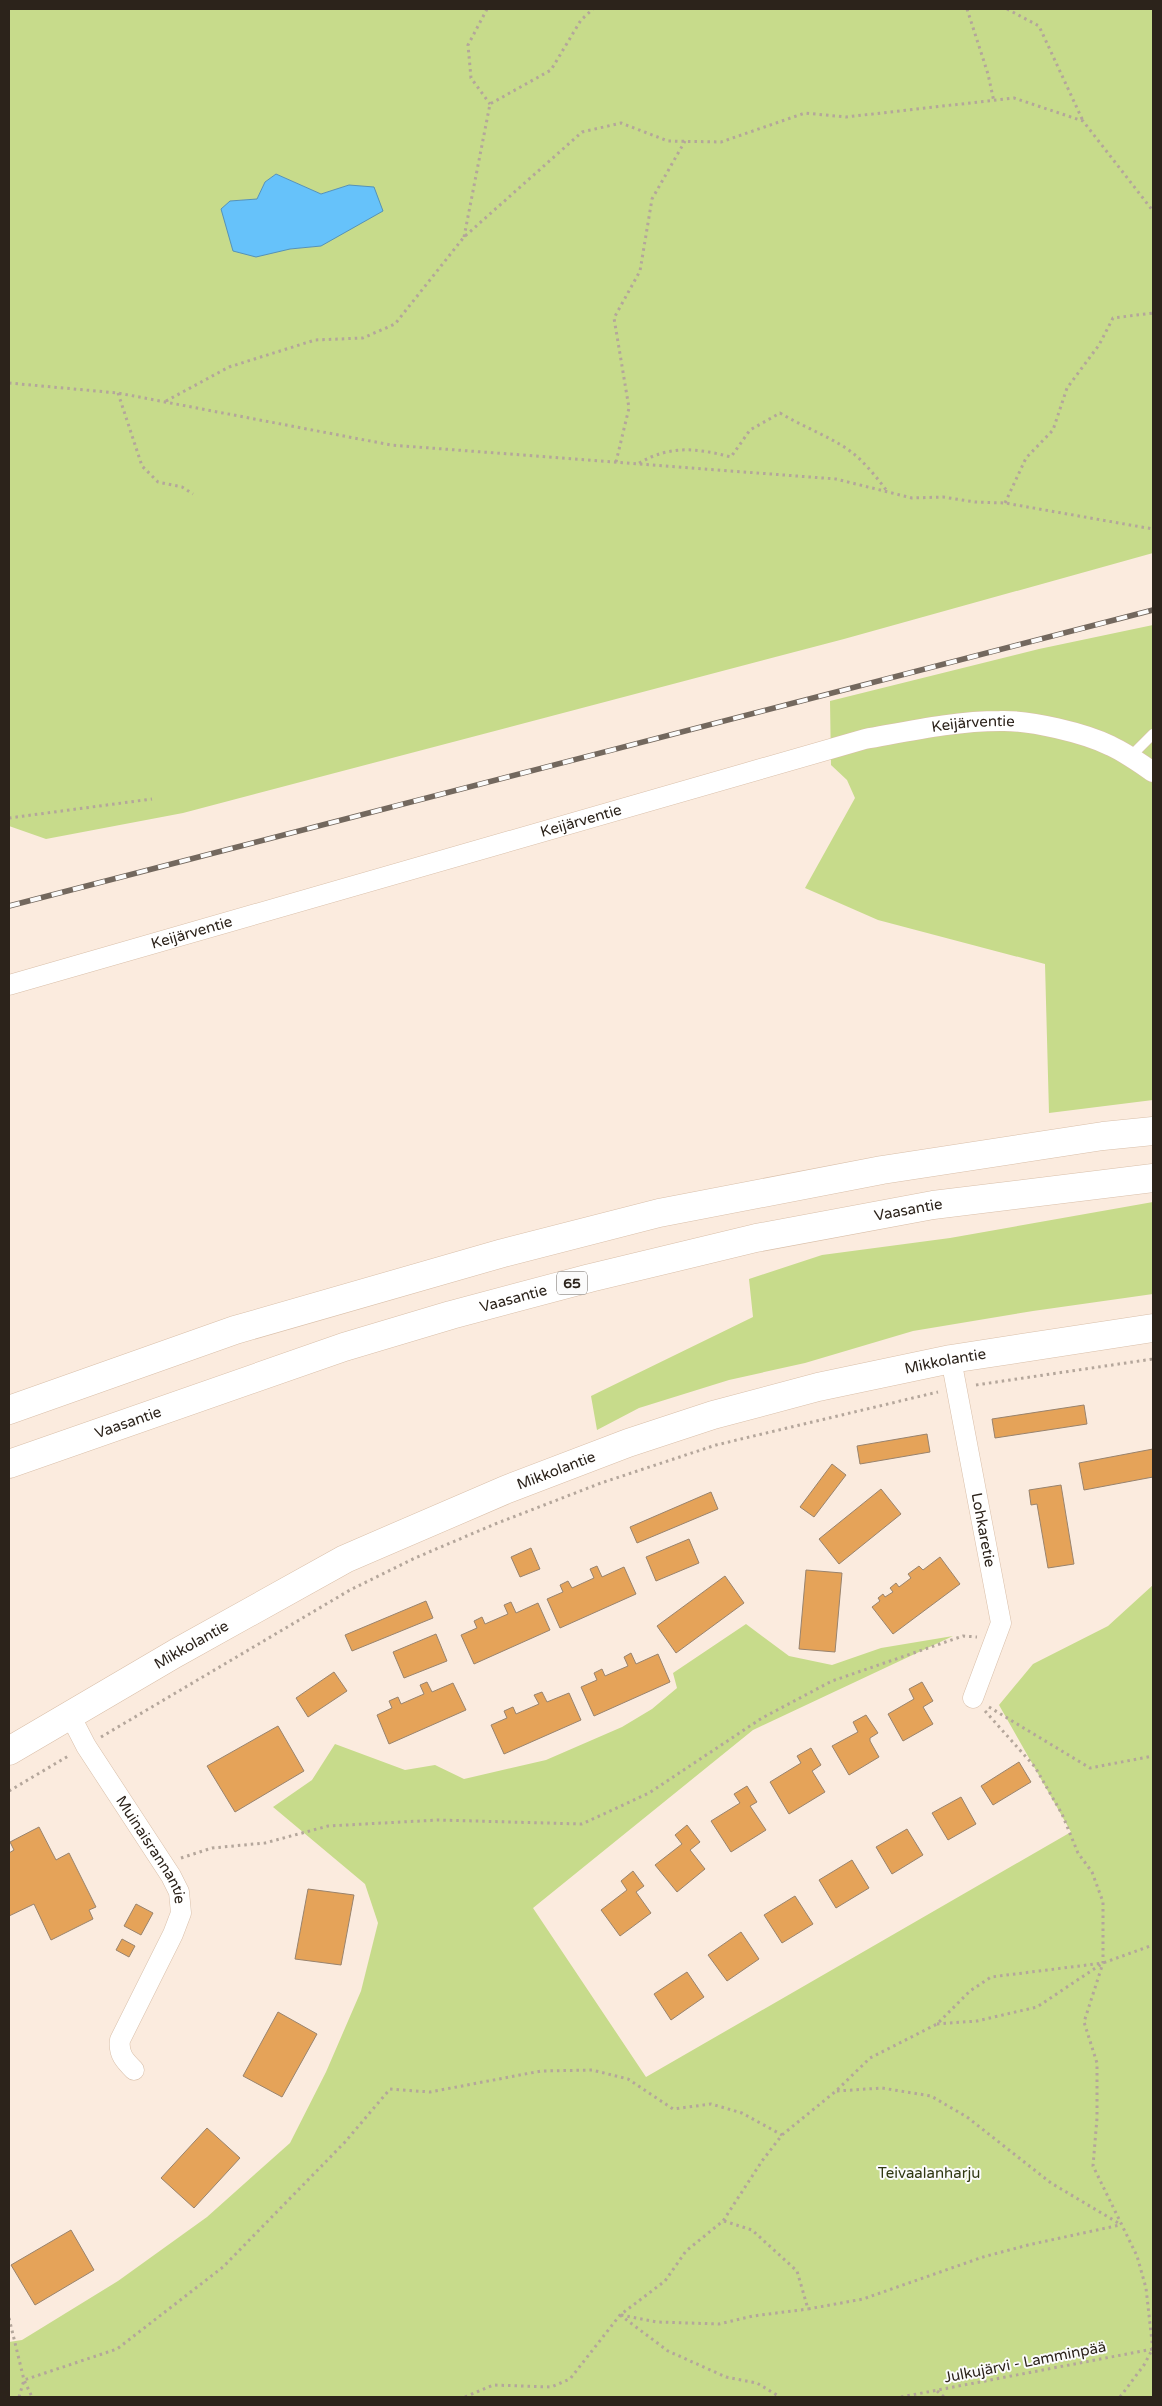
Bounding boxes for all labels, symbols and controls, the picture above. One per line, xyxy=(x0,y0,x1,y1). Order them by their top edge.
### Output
street label: Keijärventie xyxy=(930,712,1015,736)
street label: Keijärventie xyxy=(538,800,624,841)
street label: Keijärventie xyxy=(149,912,234,953)
street label: Vaasantie xyxy=(873,1195,943,1225)
road number: 65 xyxy=(557,1272,587,1295)
street label: Vaasantie xyxy=(478,1281,549,1316)
street label: Mikkolantie xyxy=(903,1345,987,1378)
street label: Vaasantie xyxy=(92,1403,164,1442)
street label: Mikkolantie xyxy=(514,1447,598,1494)
street label: Lohkaretie xyxy=(968,1491,999,1569)
street label: Mikkolantie xyxy=(151,1617,232,1673)
street label: Muinaisrannantie xyxy=(112,1792,189,1904)
park label: Teivaalanharju xyxy=(878,2164,980,2182)
street label: Julkujärvi - Lamminpää xyxy=(943,2337,1107,2387)

